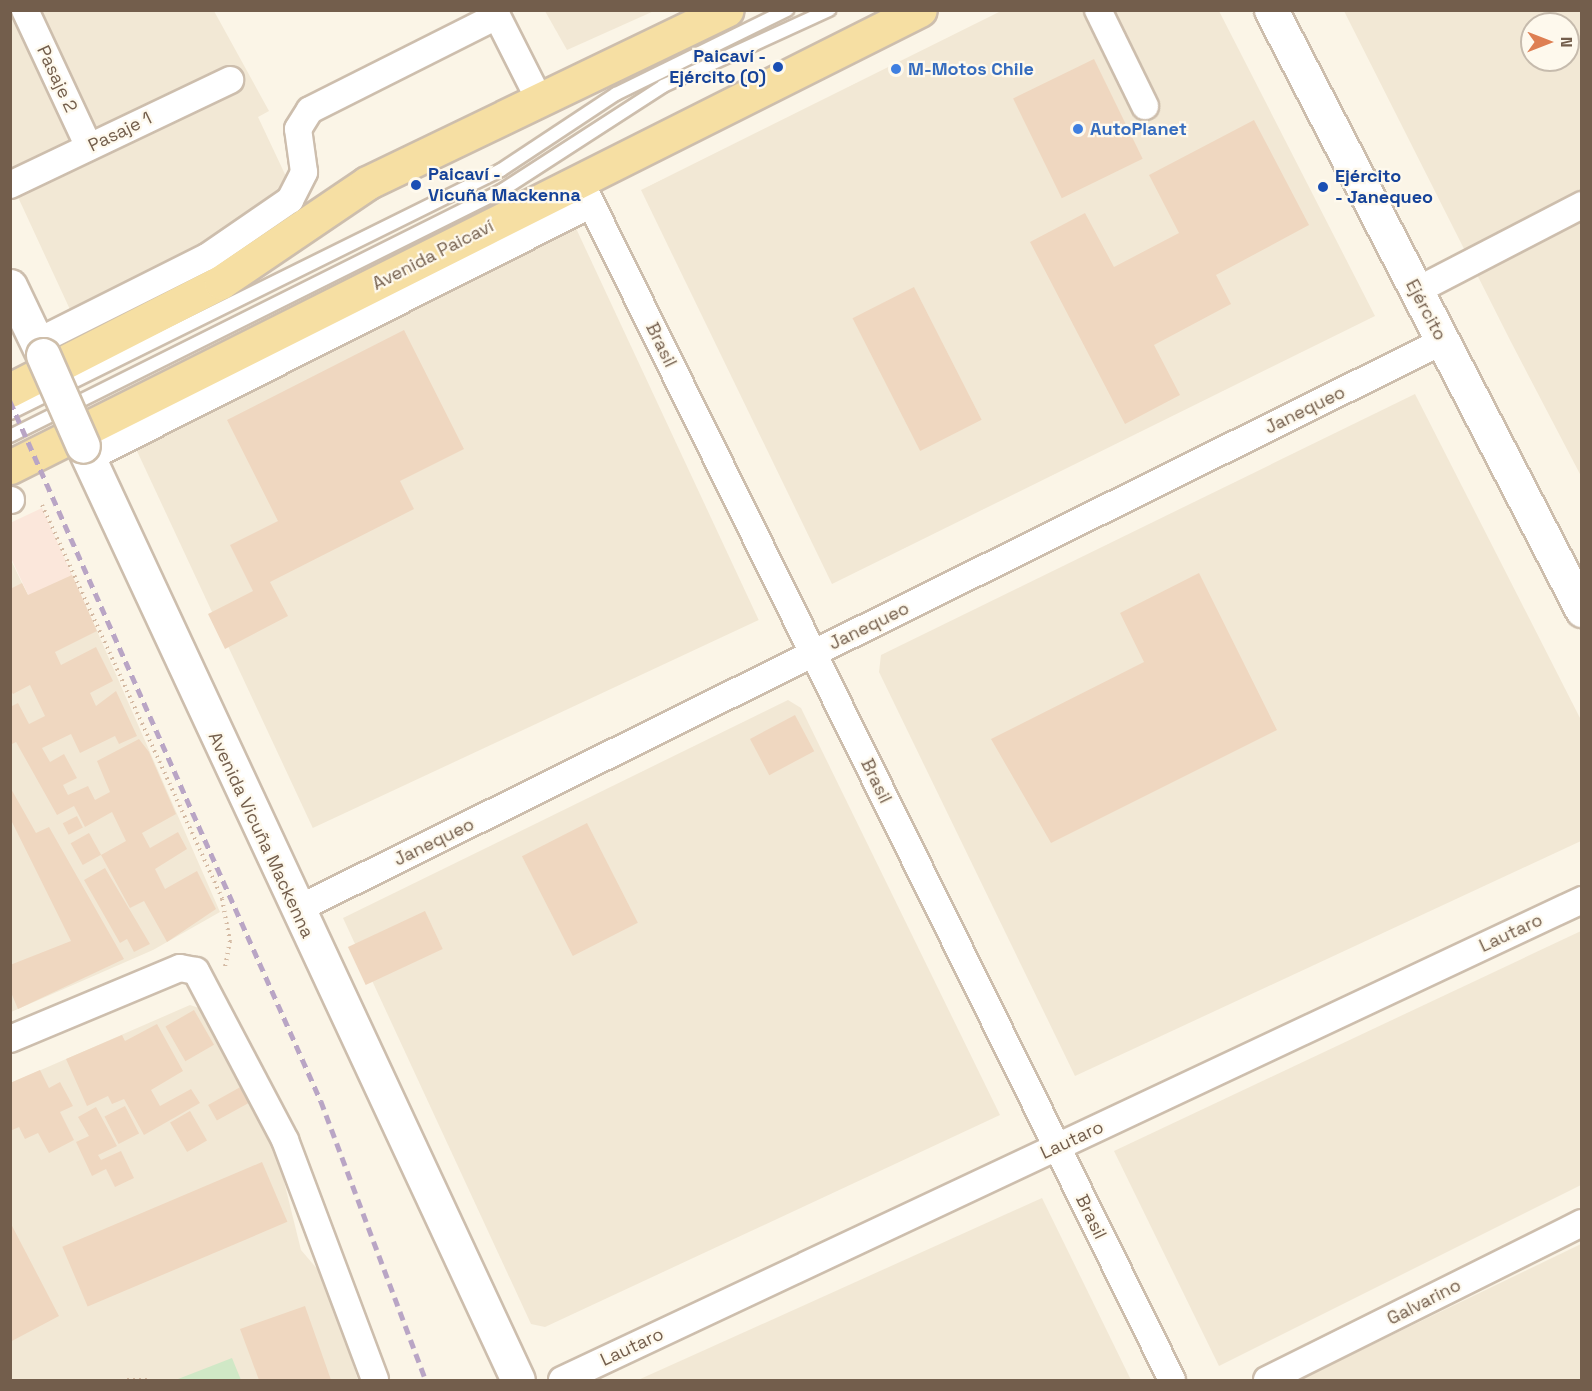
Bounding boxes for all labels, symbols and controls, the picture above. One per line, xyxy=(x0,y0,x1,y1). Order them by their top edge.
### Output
north arrow xyxy=(1520,12,1580,72)
text: N xyxy=(1556,37,1577,47)
street label: Pasaje 2 xyxy=(32,42,82,116)
place label: Paicaví - Ejército (O) xyxy=(669,46,766,88)
place label: M-Motos Chile xyxy=(908,58,1034,80)
marker: Paicaví - Ejército (O) xyxy=(771,60,785,74)
marker: M-Motos Chile xyxy=(889,62,903,76)
street label: Pasaje 1 xyxy=(85,107,155,157)
place label: AutoPlanet xyxy=(1090,118,1187,140)
marker: AutoPlanet xyxy=(1071,122,1085,136)
place label: Paicaví - Vicuña Mackenna xyxy=(428,164,581,207)
place label: Ejército - Janequeo xyxy=(1335,166,1434,208)
marker: Paicaví - Vicuña Mackenna xyxy=(409,178,423,192)
marker: Ejército - Janequeo xyxy=(1316,180,1330,194)
street label: Avenida Paicaví xyxy=(369,215,497,295)
street label: Ejército xyxy=(1401,276,1451,344)
street label: Brasil xyxy=(641,319,681,371)
street label: Janequeo xyxy=(1261,381,1349,439)
street label: Janequeo xyxy=(825,597,913,655)
street label: Avenida Vicuña Mackenna xyxy=(204,728,318,942)
street label: Brasil xyxy=(856,755,896,807)
street label: Janequeo xyxy=(390,813,478,871)
street label: Lautaro xyxy=(1476,909,1546,957)
street label: Lautaro xyxy=(1037,1116,1107,1164)
street label: Brasil xyxy=(1071,1191,1111,1243)
street label: Galvarino xyxy=(1384,1274,1464,1330)
street label: Lautaro xyxy=(597,1323,667,1371)

